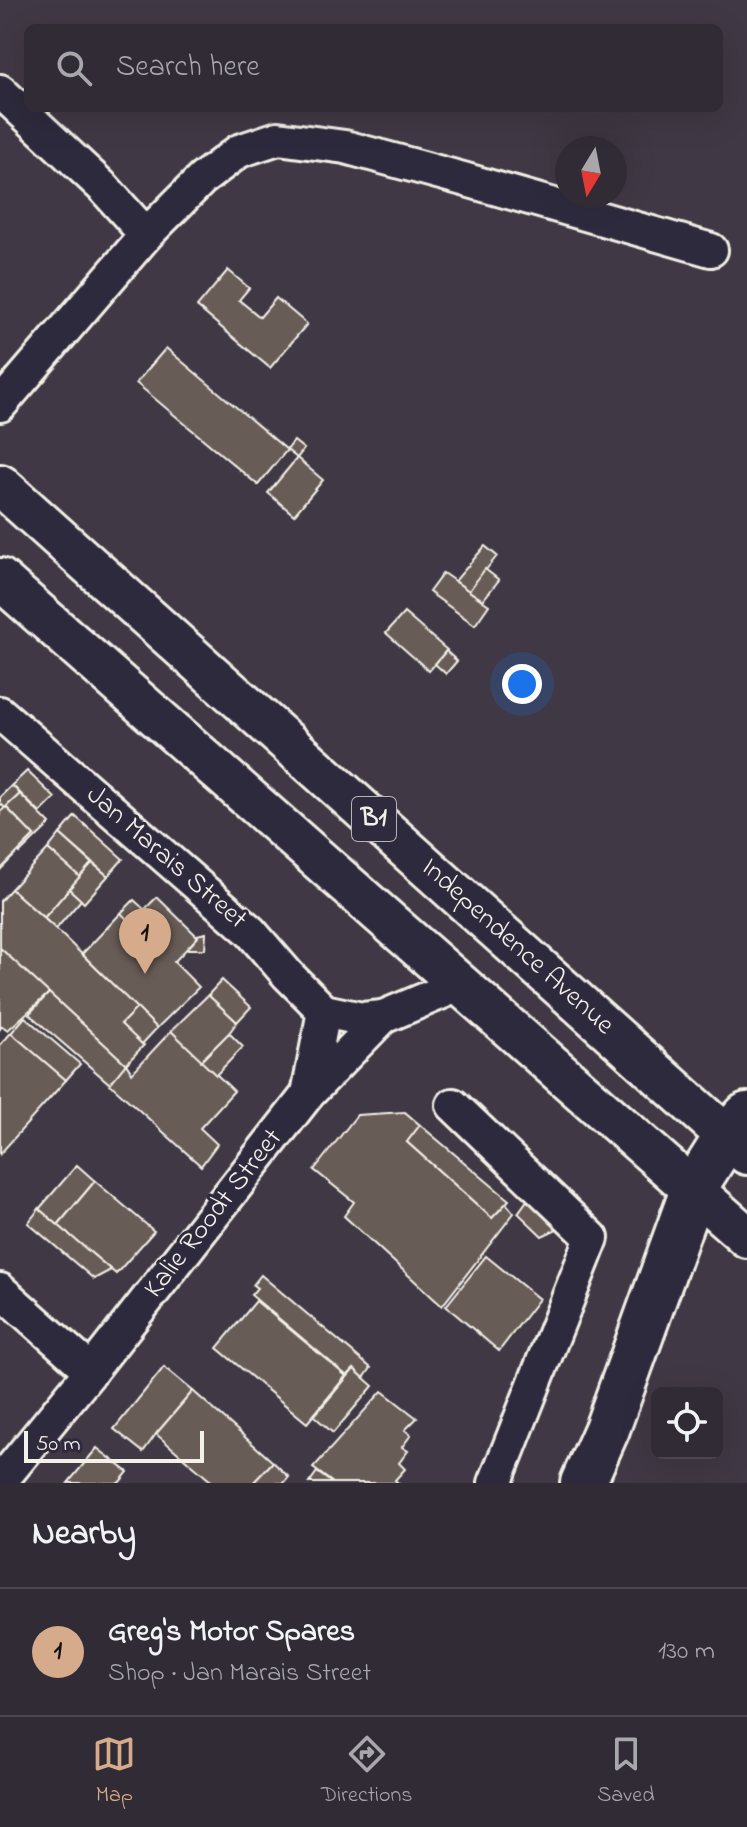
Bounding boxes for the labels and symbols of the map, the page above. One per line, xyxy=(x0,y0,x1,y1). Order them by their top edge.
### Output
north arrow xyxy=(555,136,627,208)
your location xyxy=(502,664,542,704)
street label: Jan Marais Street xyxy=(76,776,256,940)
road number: B1 xyxy=(352,797,396,841)
street label: Independence Avenue xyxy=(411,849,623,1046)
pin: 1 xyxy=(119,908,171,974)
street label: Kalie Roodt Street xyxy=(135,1120,293,1308)
scale bar xyxy=(24,1427,204,1463)

